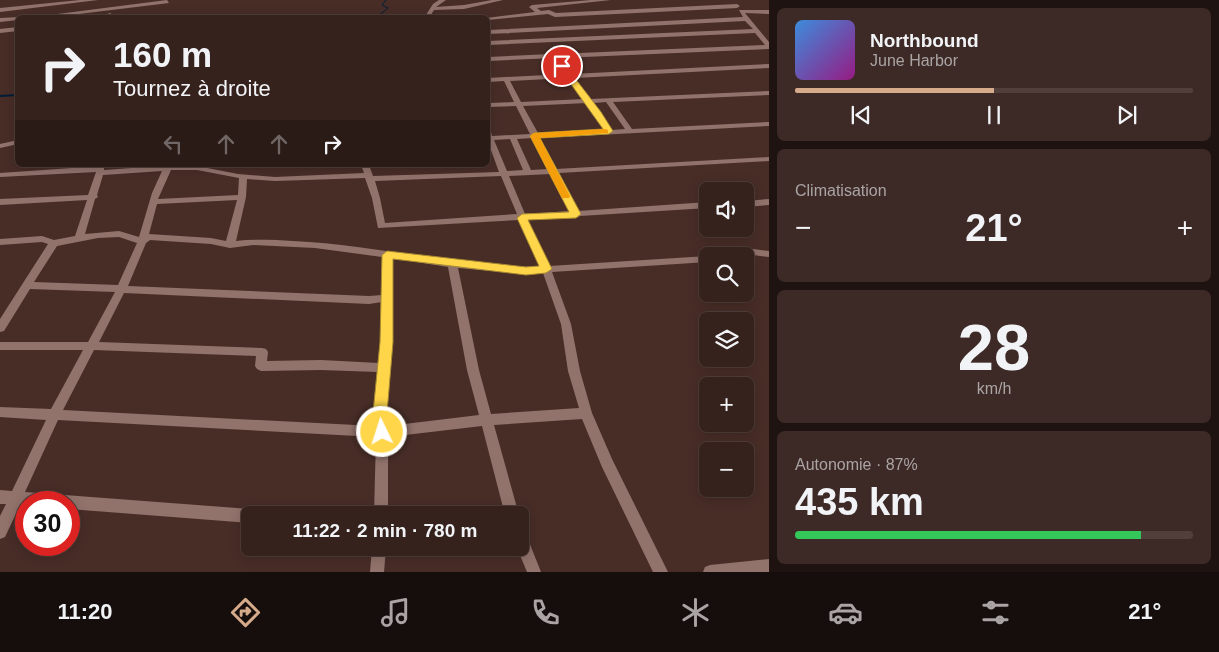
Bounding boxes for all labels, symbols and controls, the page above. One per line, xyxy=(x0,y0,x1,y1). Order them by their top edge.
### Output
text: Northbound xyxy=(870,30,979,51)
icon: right xyxy=(30,35,95,100)
text: 160 m xyxy=(113,35,212,74)
pin xyxy=(541,45,583,87)
icon: arrive xyxy=(548,52,576,80)
text: June Harbor xyxy=(870,52,958,69)
text: Tournez à droite xyxy=(113,76,271,101)
icon: previous xyxy=(847,101,875,129)
icon: pause xyxy=(980,101,1008,129)
icon: next xyxy=(1113,101,1141,129)
icon: left xyxy=(159,130,187,158)
icon: ahead xyxy=(212,130,240,158)
icon: ahead xyxy=(265,130,293,158)
icon: right xyxy=(318,130,346,158)
map controls xyxy=(699,182,754,497)
button: sound xyxy=(699,182,754,237)
text: Climatisation xyxy=(795,182,887,199)
text: 21° xyxy=(965,207,1023,249)
text: − xyxy=(795,212,811,243)
text: + xyxy=(1177,212,1193,243)
button: search xyxy=(699,247,754,302)
text: 28 xyxy=(958,311,1030,384)
button: layers xyxy=(699,312,754,367)
button: + xyxy=(699,377,754,432)
text: km/h xyxy=(977,380,1011,397)
position arrow xyxy=(355,405,407,457)
button: − xyxy=(699,442,754,497)
text: Autonomie · 87% xyxy=(795,456,918,473)
text: 435 km xyxy=(795,481,924,523)
speed limit sign: 30 xyxy=(15,491,80,556)
text: 11:22 · 2 min · 780 m xyxy=(293,520,477,541)
icon: directions xyxy=(228,595,263,630)
icon: music xyxy=(378,595,413,630)
icon: phone xyxy=(528,595,563,630)
icon: climate xyxy=(678,595,713,630)
icon: car xyxy=(828,595,863,630)
icon: filters xyxy=(978,595,1013,630)
text: 11:20 xyxy=(58,599,113,624)
text: 21° xyxy=(1128,599,1161,624)

